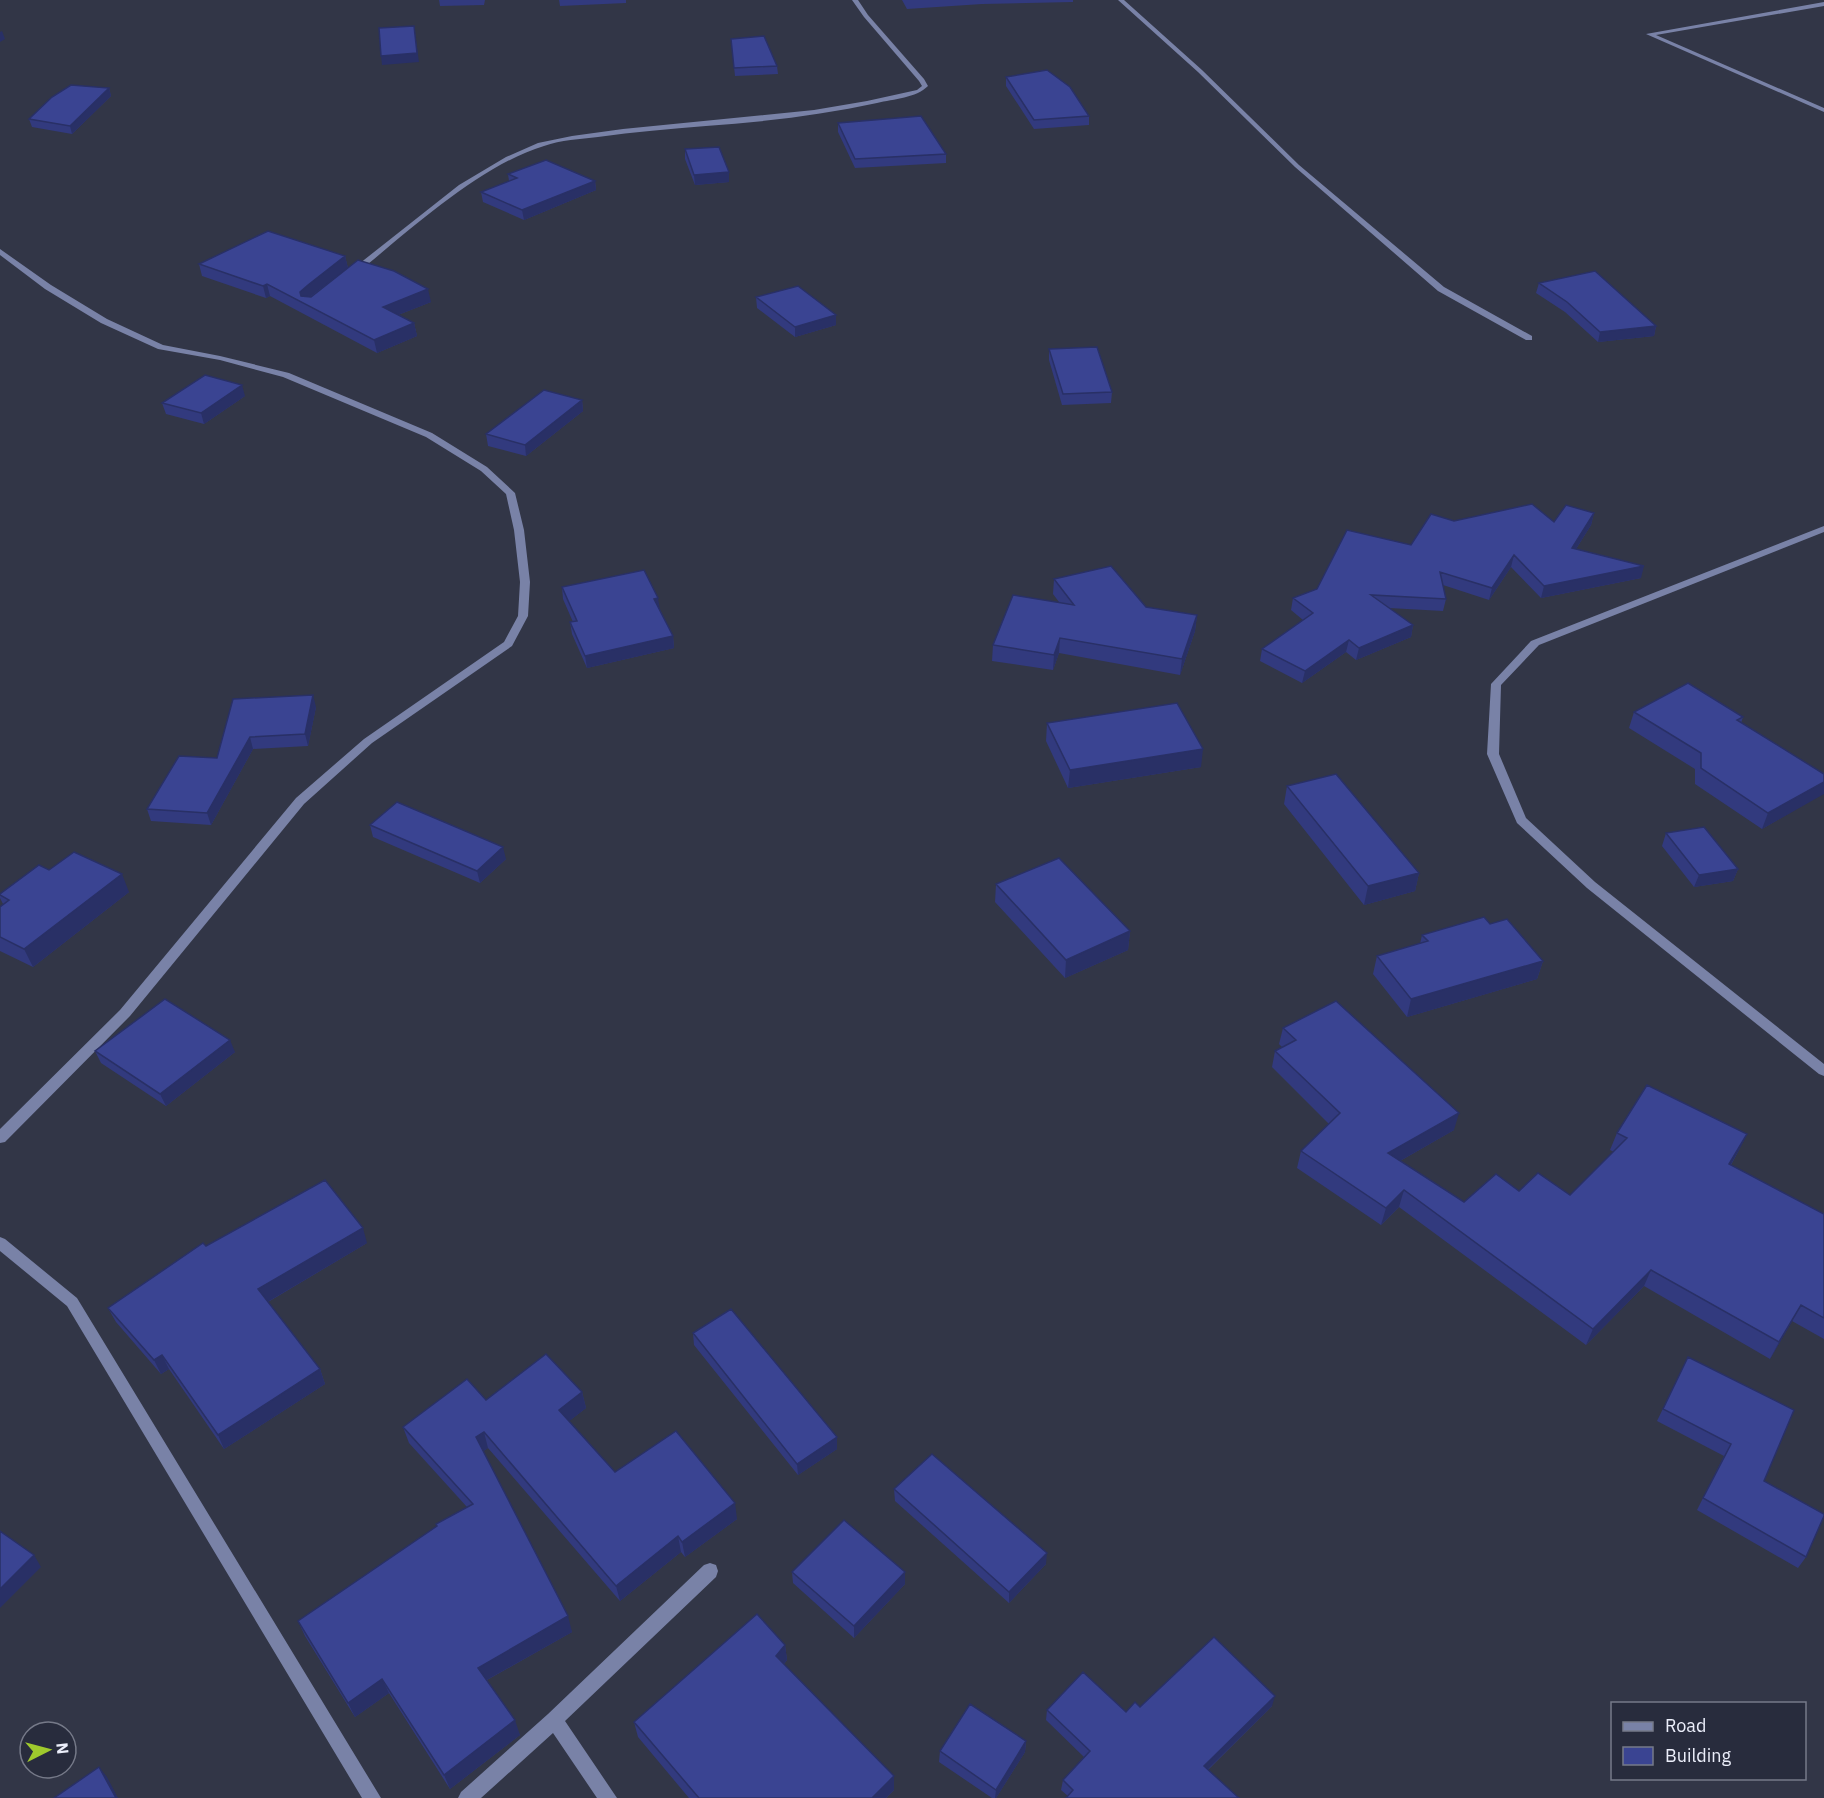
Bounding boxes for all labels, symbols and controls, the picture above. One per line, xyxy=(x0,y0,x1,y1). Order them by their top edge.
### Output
legend xyxy=(1611,1702,1806,1780)
text: Road xyxy=(1665,1714,1706,1737)
north arrow xyxy=(18,1720,78,1780)
text: N xyxy=(52,1742,73,1755)
text: Building xyxy=(1665,1744,1732,1767)

